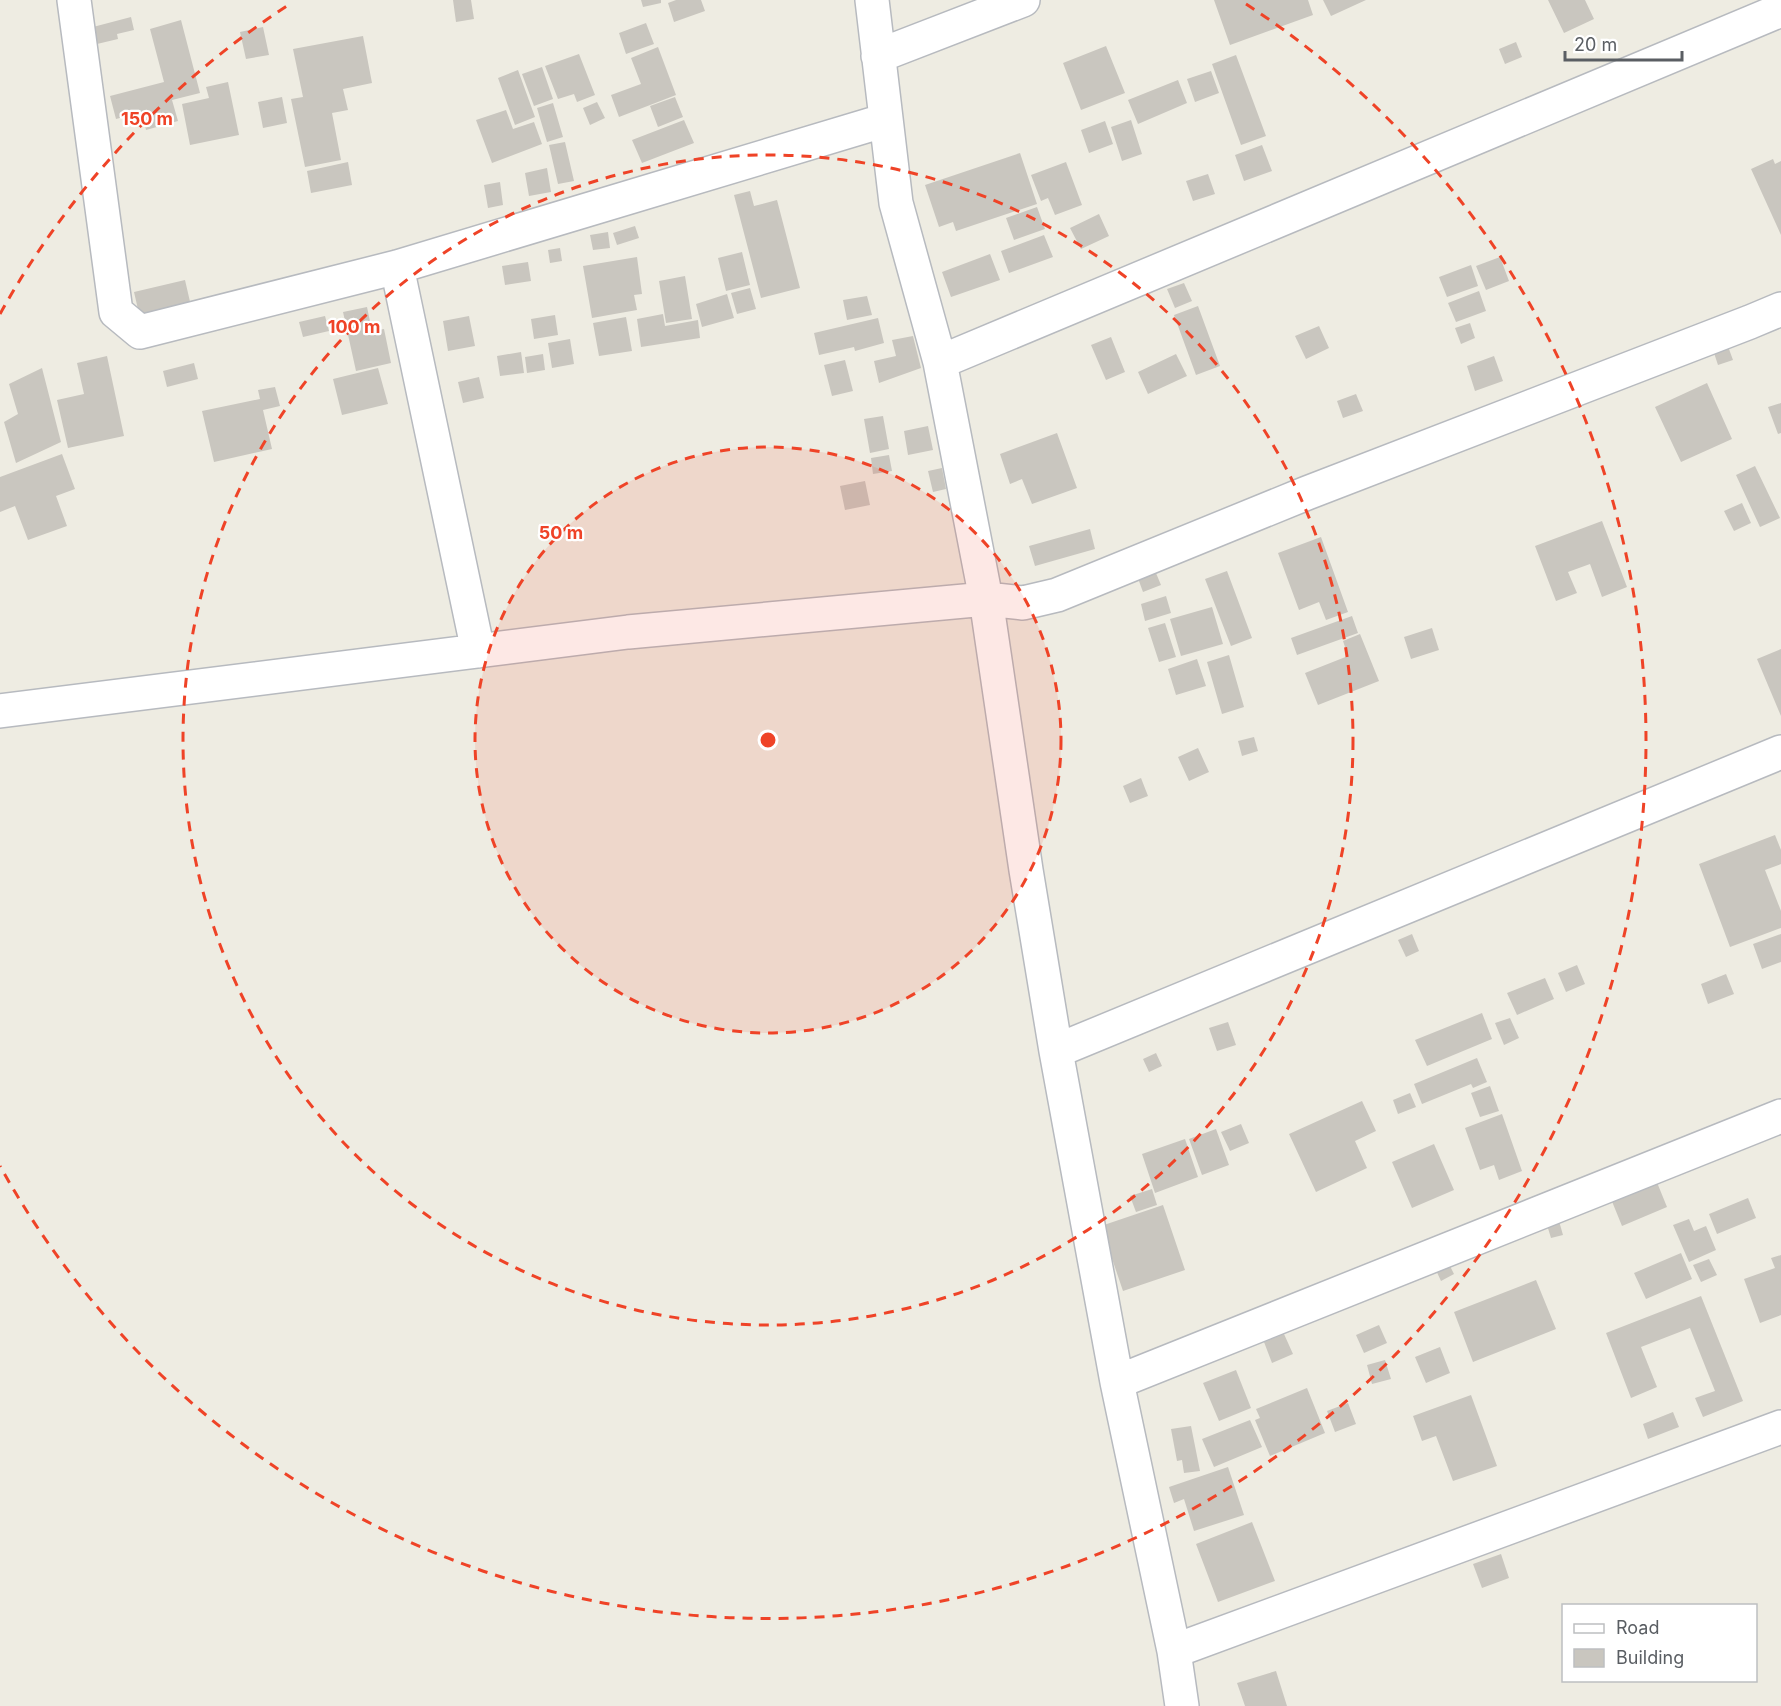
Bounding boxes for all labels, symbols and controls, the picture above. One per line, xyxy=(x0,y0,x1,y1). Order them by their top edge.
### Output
scale bar xyxy=(1565,24,1682,62)
text: 20 m xyxy=(1574,34,1617,55)
text: 150 m xyxy=(121,108,173,129)
text: 100 m xyxy=(328,316,380,337)
text: 50 m xyxy=(539,522,583,543)
centre of rings xyxy=(758,730,778,750)
legend xyxy=(1562,1604,1757,1682)
text: Road xyxy=(1616,1617,1659,1638)
text: Building xyxy=(1616,1647,1684,1668)

